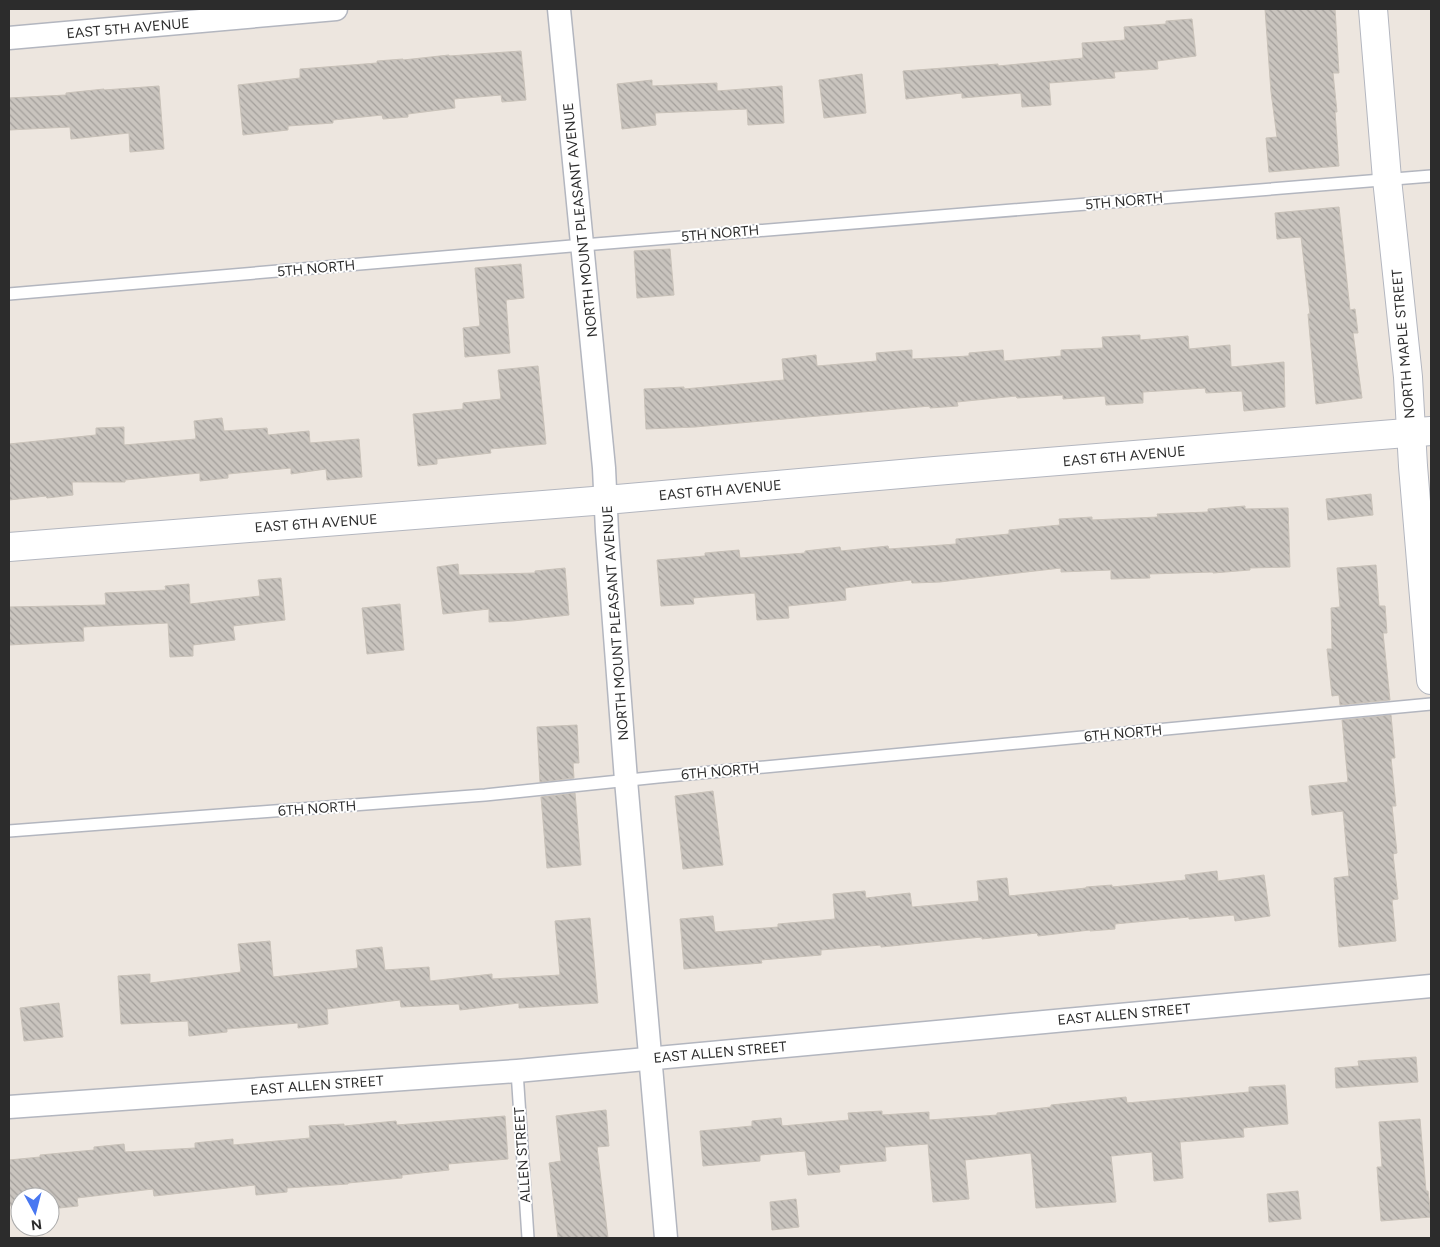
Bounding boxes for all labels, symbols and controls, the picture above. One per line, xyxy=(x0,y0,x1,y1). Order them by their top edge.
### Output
street label: EAST 5TH AVENUE xyxy=(66,15,190,42)
street label: NORTH MOUNT PLEASANT AVENUE xyxy=(560,102,601,338)
street label: 5TH NORTH xyxy=(1084,190,1164,213)
street label: 5TH NORTH xyxy=(680,222,760,245)
street label: 5TH NORTH xyxy=(276,257,356,280)
street label: NORTH MAPLE STREET xyxy=(1388,268,1419,419)
street label: EAST 6TH AVENUE xyxy=(1062,443,1186,470)
street label: EAST 6TH AVENUE xyxy=(658,477,782,504)
street label: NORTH MOUNT PLEASANT AVENUE xyxy=(599,505,632,741)
street label: EAST 6TH AVENUE xyxy=(254,511,378,536)
street label: 6TH NORTH xyxy=(1083,722,1163,745)
street label: 6TH NORTH xyxy=(680,760,760,783)
street label: 6TH NORTH xyxy=(277,797,357,820)
street label: EAST ALLEN STREET xyxy=(1057,1000,1192,1029)
street label: EAST ALLEN STREET xyxy=(653,1038,788,1067)
street label: EAST ALLEN STREET xyxy=(250,1072,385,1099)
street label: ALLEN STREET xyxy=(511,1106,534,1203)
north arrow xyxy=(10,1187,60,1237)
text: N xyxy=(30,1215,43,1234)

